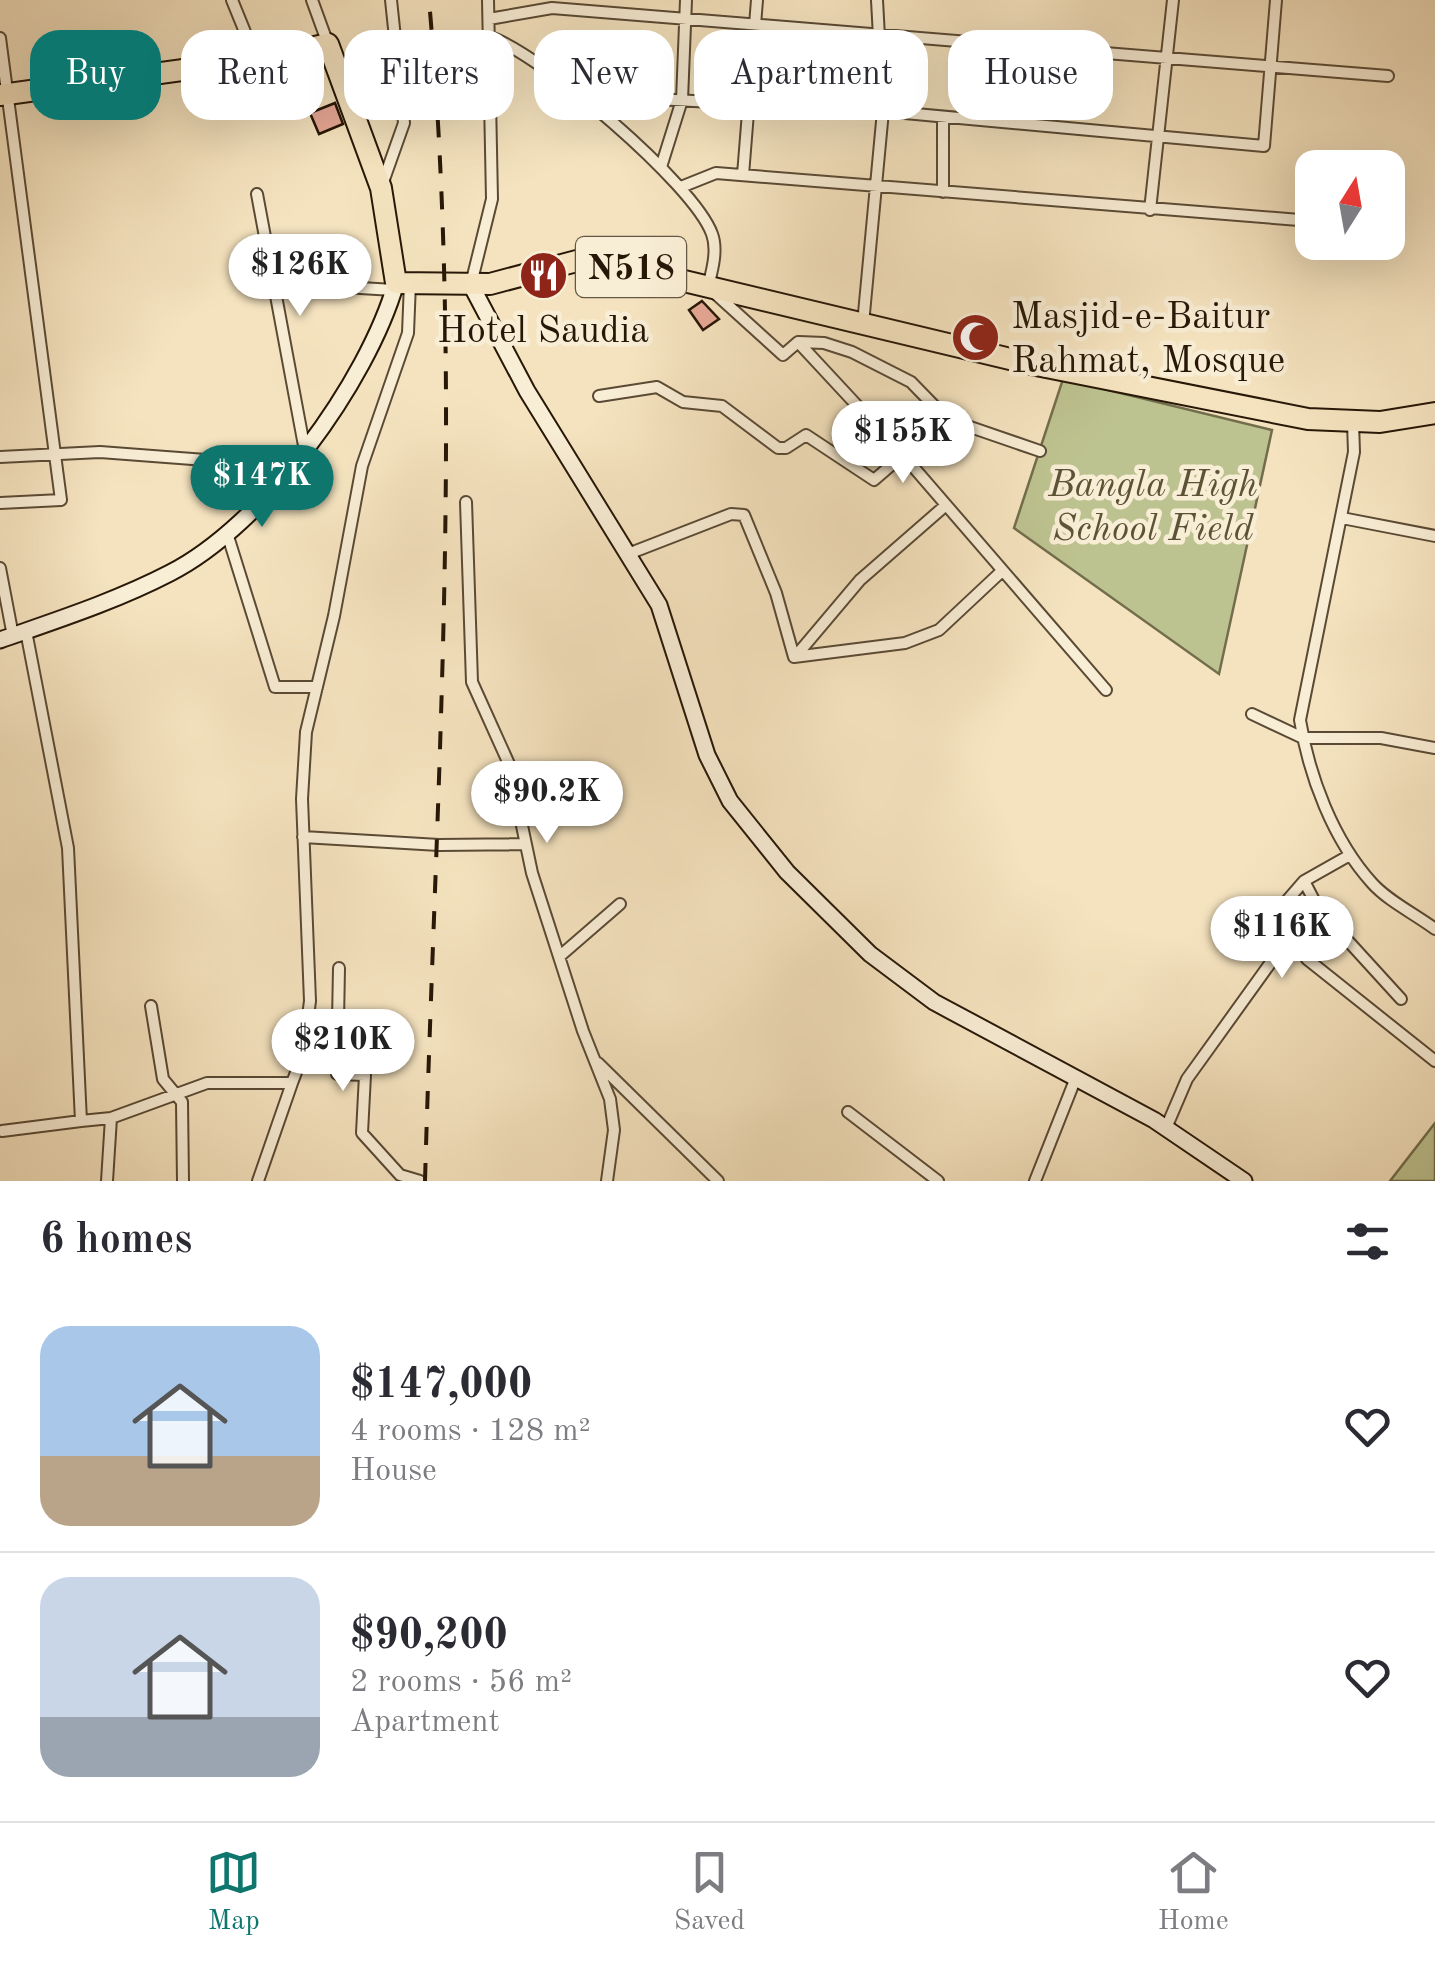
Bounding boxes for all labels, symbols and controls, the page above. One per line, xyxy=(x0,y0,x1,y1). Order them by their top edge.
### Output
chip: Buy xyxy=(30,30,161,120)
chip: Rent xyxy=(181,30,324,120)
chip: Filters xyxy=(344,30,514,120)
chip: New xyxy=(534,30,674,120)
chip: Apartment xyxy=(694,30,928,120)
chip: House xyxy=(948,30,1113,120)
north arrow xyxy=(1295,150,1405,260)
map controls xyxy=(1295,150,1405,260)
pin: $126K xyxy=(230,234,370,319)
road number: N518 xyxy=(576,237,686,297)
restaurant icon: Hotel Saudia xyxy=(517,249,569,301)
text: $126K xyxy=(251,250,349,282)
place label: Masjid-e-Baitur Rahmat, Mosque xyxy=(1011,299,1285,381)
mosque icon: Masjid-e-Baitur Rahmat, Mosque xyxy=(950,311,1002,363)
place label: Hotel Saudia xyxy=(437,313,649,351)
pin: $155K xyxy=(833,401,973,486)
text: $155K xyxy=(854,417,952,449)
pin: $147K xyxy=(192,445,332,530)
text: $147K xyxy=(213,461,311,493)
park label: Bangla High School Field xyxy=(1047,467,1258,549)
pin: $90.2K xyxy=(466,761,628,846)
text: $90.2K xyxy=(493,777,601,809)
pin: $116K xyxy=(1212,896,1352,981)
text: $116K xyxy=(1233,912,1331,944)
pin: $210K xyxy=(273,1009,413,1094)
text: $210K xyxy=(294,1025,392,1057)
icon: filters xyxy=(1340,1214,1395,1269)
text: 6 homes xyxy=(40,1220,192,1262)
text: $147,000 xyxy=(350,1365,532,1407)
icon: home xyxy=(120,1366,240,1486)
icon: heart xyxy=(1340,1399,1395,1454)
text: 4 rooms · 128 m² xyxy=(350,1416,591,1448)
text: House xyxy=(350,1456,437,1488)
text: $90,200 xyxy=(350,1616,508,1658)
icon: home xyxy=(120,1617,240,1737)
icon: heart xyxy=(1340,1650,1395,1705)
text: 2 rooms · 56 m² xyxy=(350,1667,572,1699)
text: Apartment xyxy=(350,1707,500,1739)
tab: Map xyxy=(206,1845,261,1940)
tab: Saved xyxy=(674,1845,745,1940)
tab: Home xyxy=(1158,1845,1229,1940)

